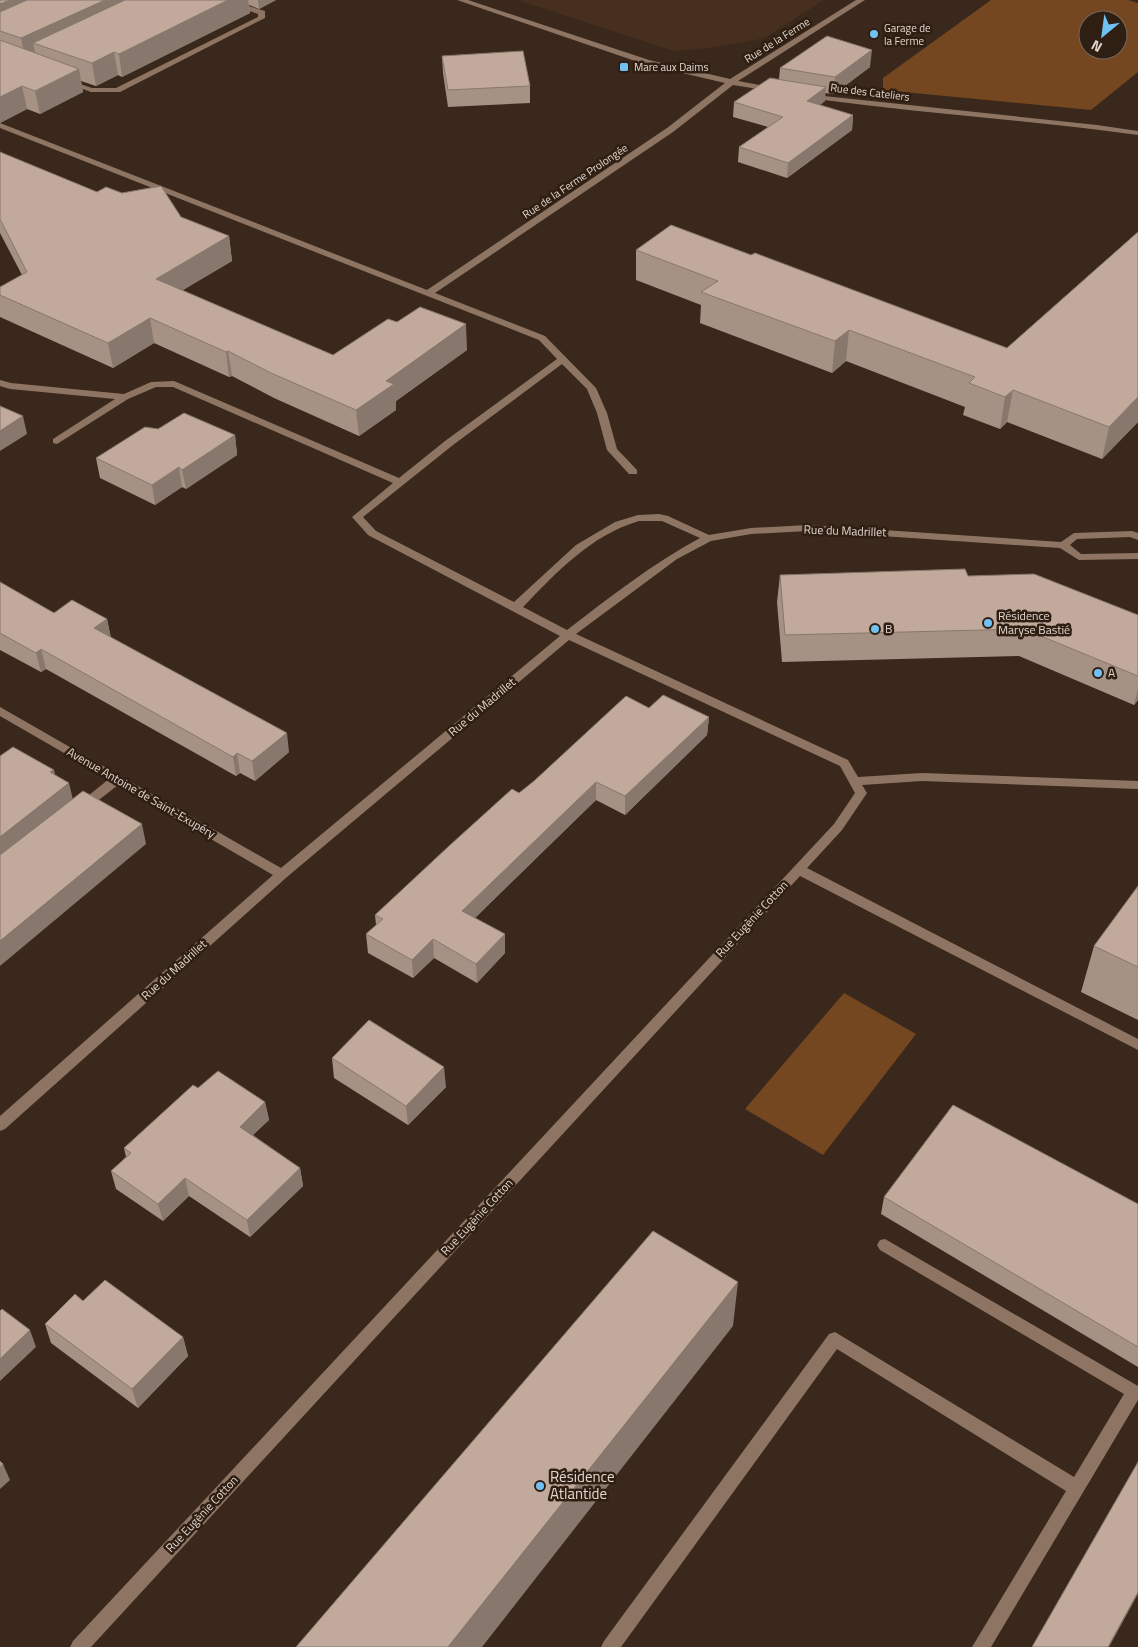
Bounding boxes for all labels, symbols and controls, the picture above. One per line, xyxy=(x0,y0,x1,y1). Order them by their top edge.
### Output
north arrow xyxy=(1078,10,1128,60)
street label: Rue de la Ferme xyxy=(741,13,813,67)
place label: Garage de la Ferme xyxy=(884,20,931,49)
marker: Garage de la Ferme xyxy=(868,28,880,40)
text: N xyxy=(1087,35,1106,58)
place label: Mare aux Daims xyxy=(634,59,709,75)
marker: Mare aux Daims xyxy=(618,61,630,73)
street label: Rue des Cateliers xyxy=(829,79,911,105)
street label: Rue de la Ferme Prolongée xyxy=(519,139,631,222)
street label: Rue du Madrillet xyxy=(803,520,888,541)
place label: Résidence Maryse Bastié xyxy=(998,606,1070,639)
marker: Résidence Maryse Bastié xyxy=(982,617,994,629)
place label: B xyxy=(885,619,892,638)
marker: B xyxy=(869,623,881,635)
place label: A xyxy=(1108,663,1115,682)
marker: A xyxy=(1092,667,1104,679)
street label: Rue du Madrillet xyxy=(444,672,520,741)
street label: Avenue Antoine de Saint-Exupéry xyxy=(63,742,219,843)
street label: Rue Eugènie Cotton xyxy=(711,876,792,961)
street label: Rue du Madrillet xyxy=(137,934,211,1004)
street label: Rue Eugènie Cotton xyxy=(436,1174,517,1259)
place label: Résidence Atlantide xyxy=(550,1465,615,1505)
street label: Rue Eugènie Cotton xyxy=(161,1471,242,1556)
marker: Résidence Atlantide xyxy=(534,1480,546,1492)

